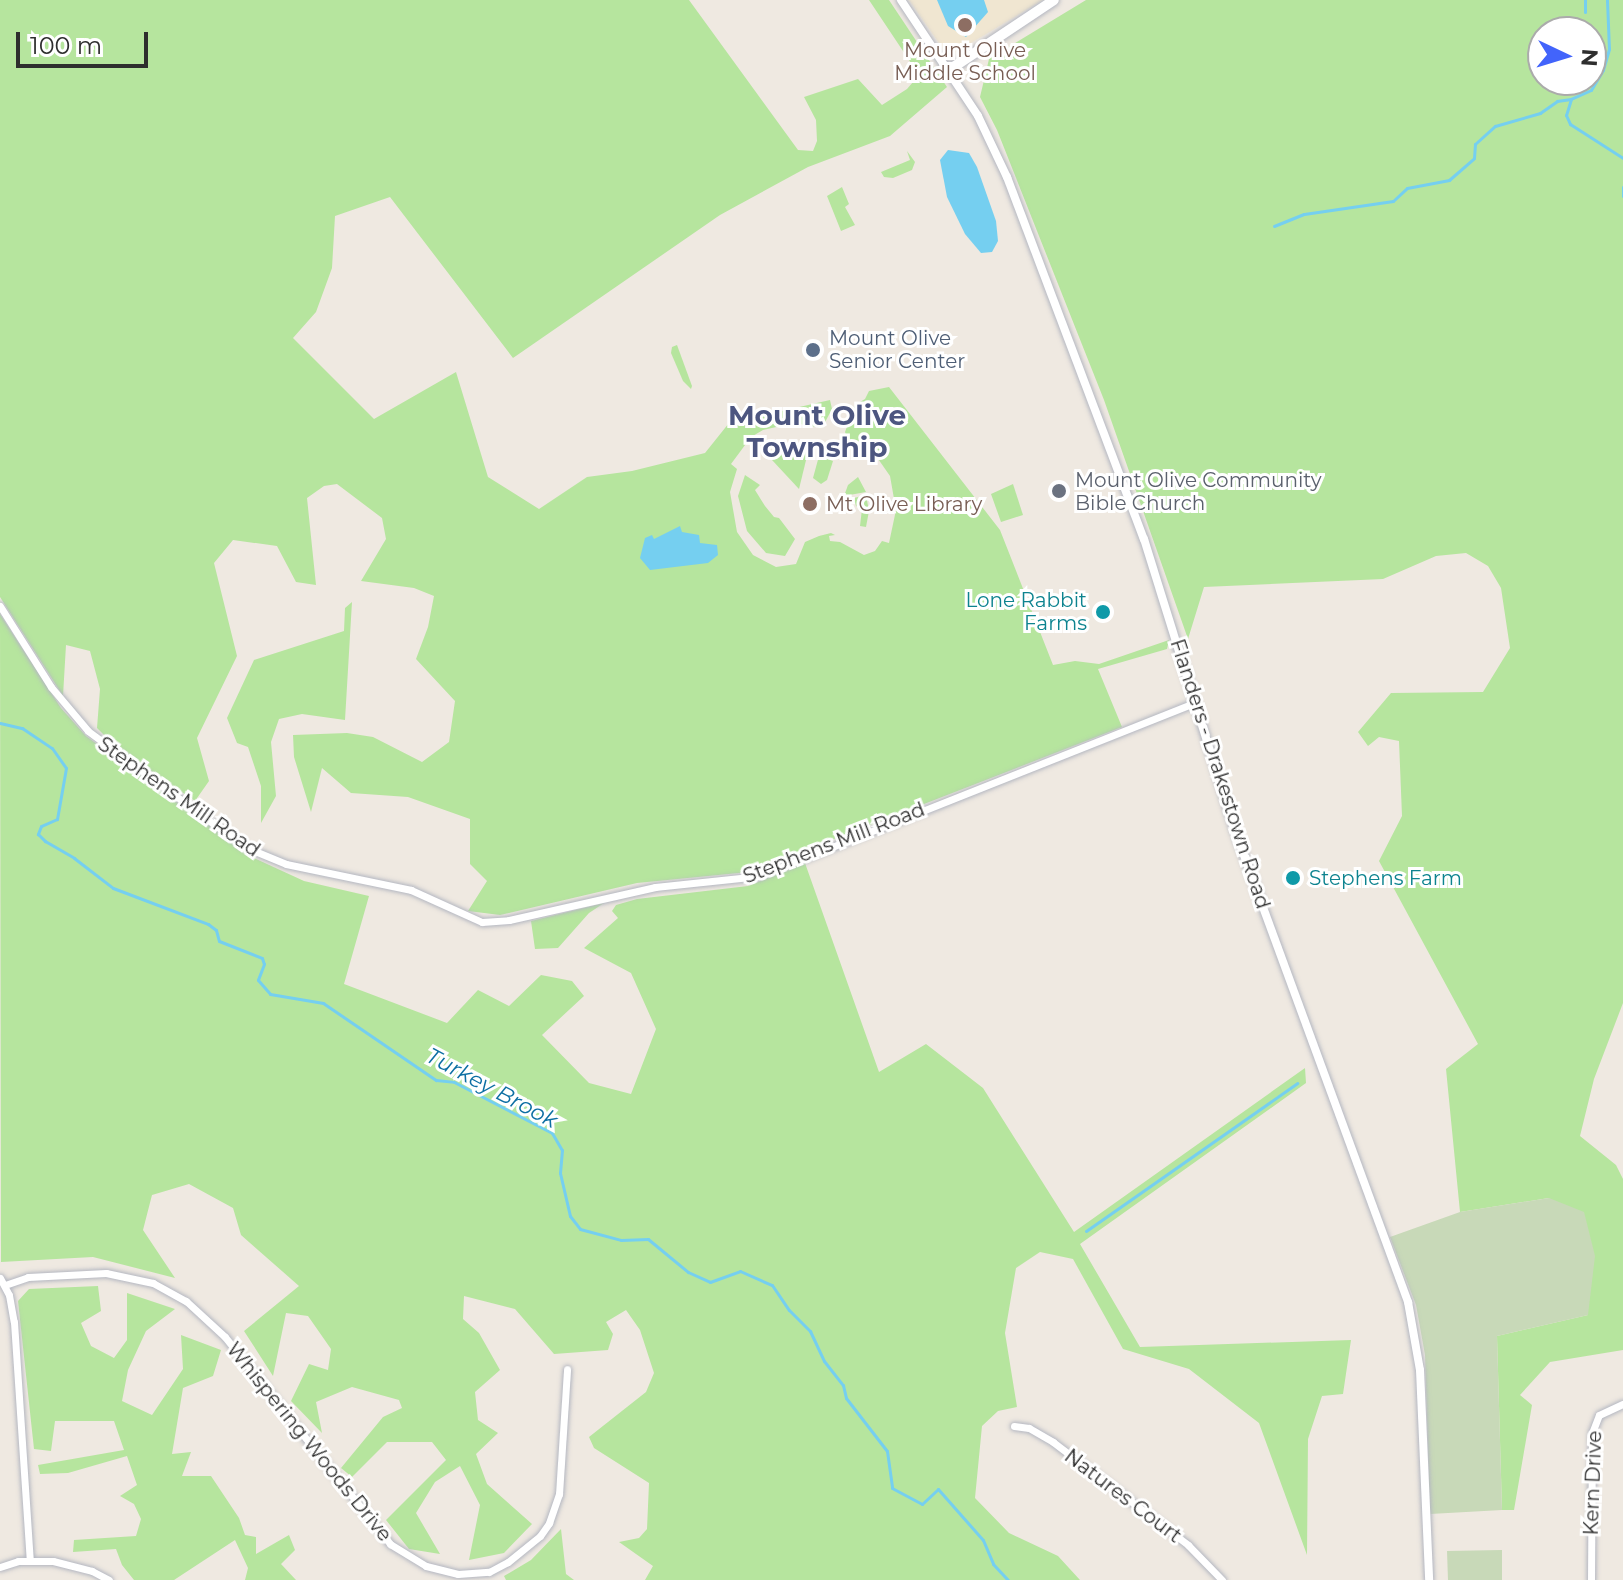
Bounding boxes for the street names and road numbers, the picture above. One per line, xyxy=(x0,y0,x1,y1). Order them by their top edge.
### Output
street label: Flanders - Drakestown Road xyxy=(1165,636,1275,912)
street label: Stephens Mill Road xyxy=(93,732,265,862)
street label: Stephens Mill Road xyxy=(740,797,928,889)
street label: Whispering Woods Drive xyxy=(221,1338,397,1546)
street label: Kern Drive xyxy=(1579,1430,1607,1536)
street label: Natures Court xyxy=(1060,1444,1186,1548)

